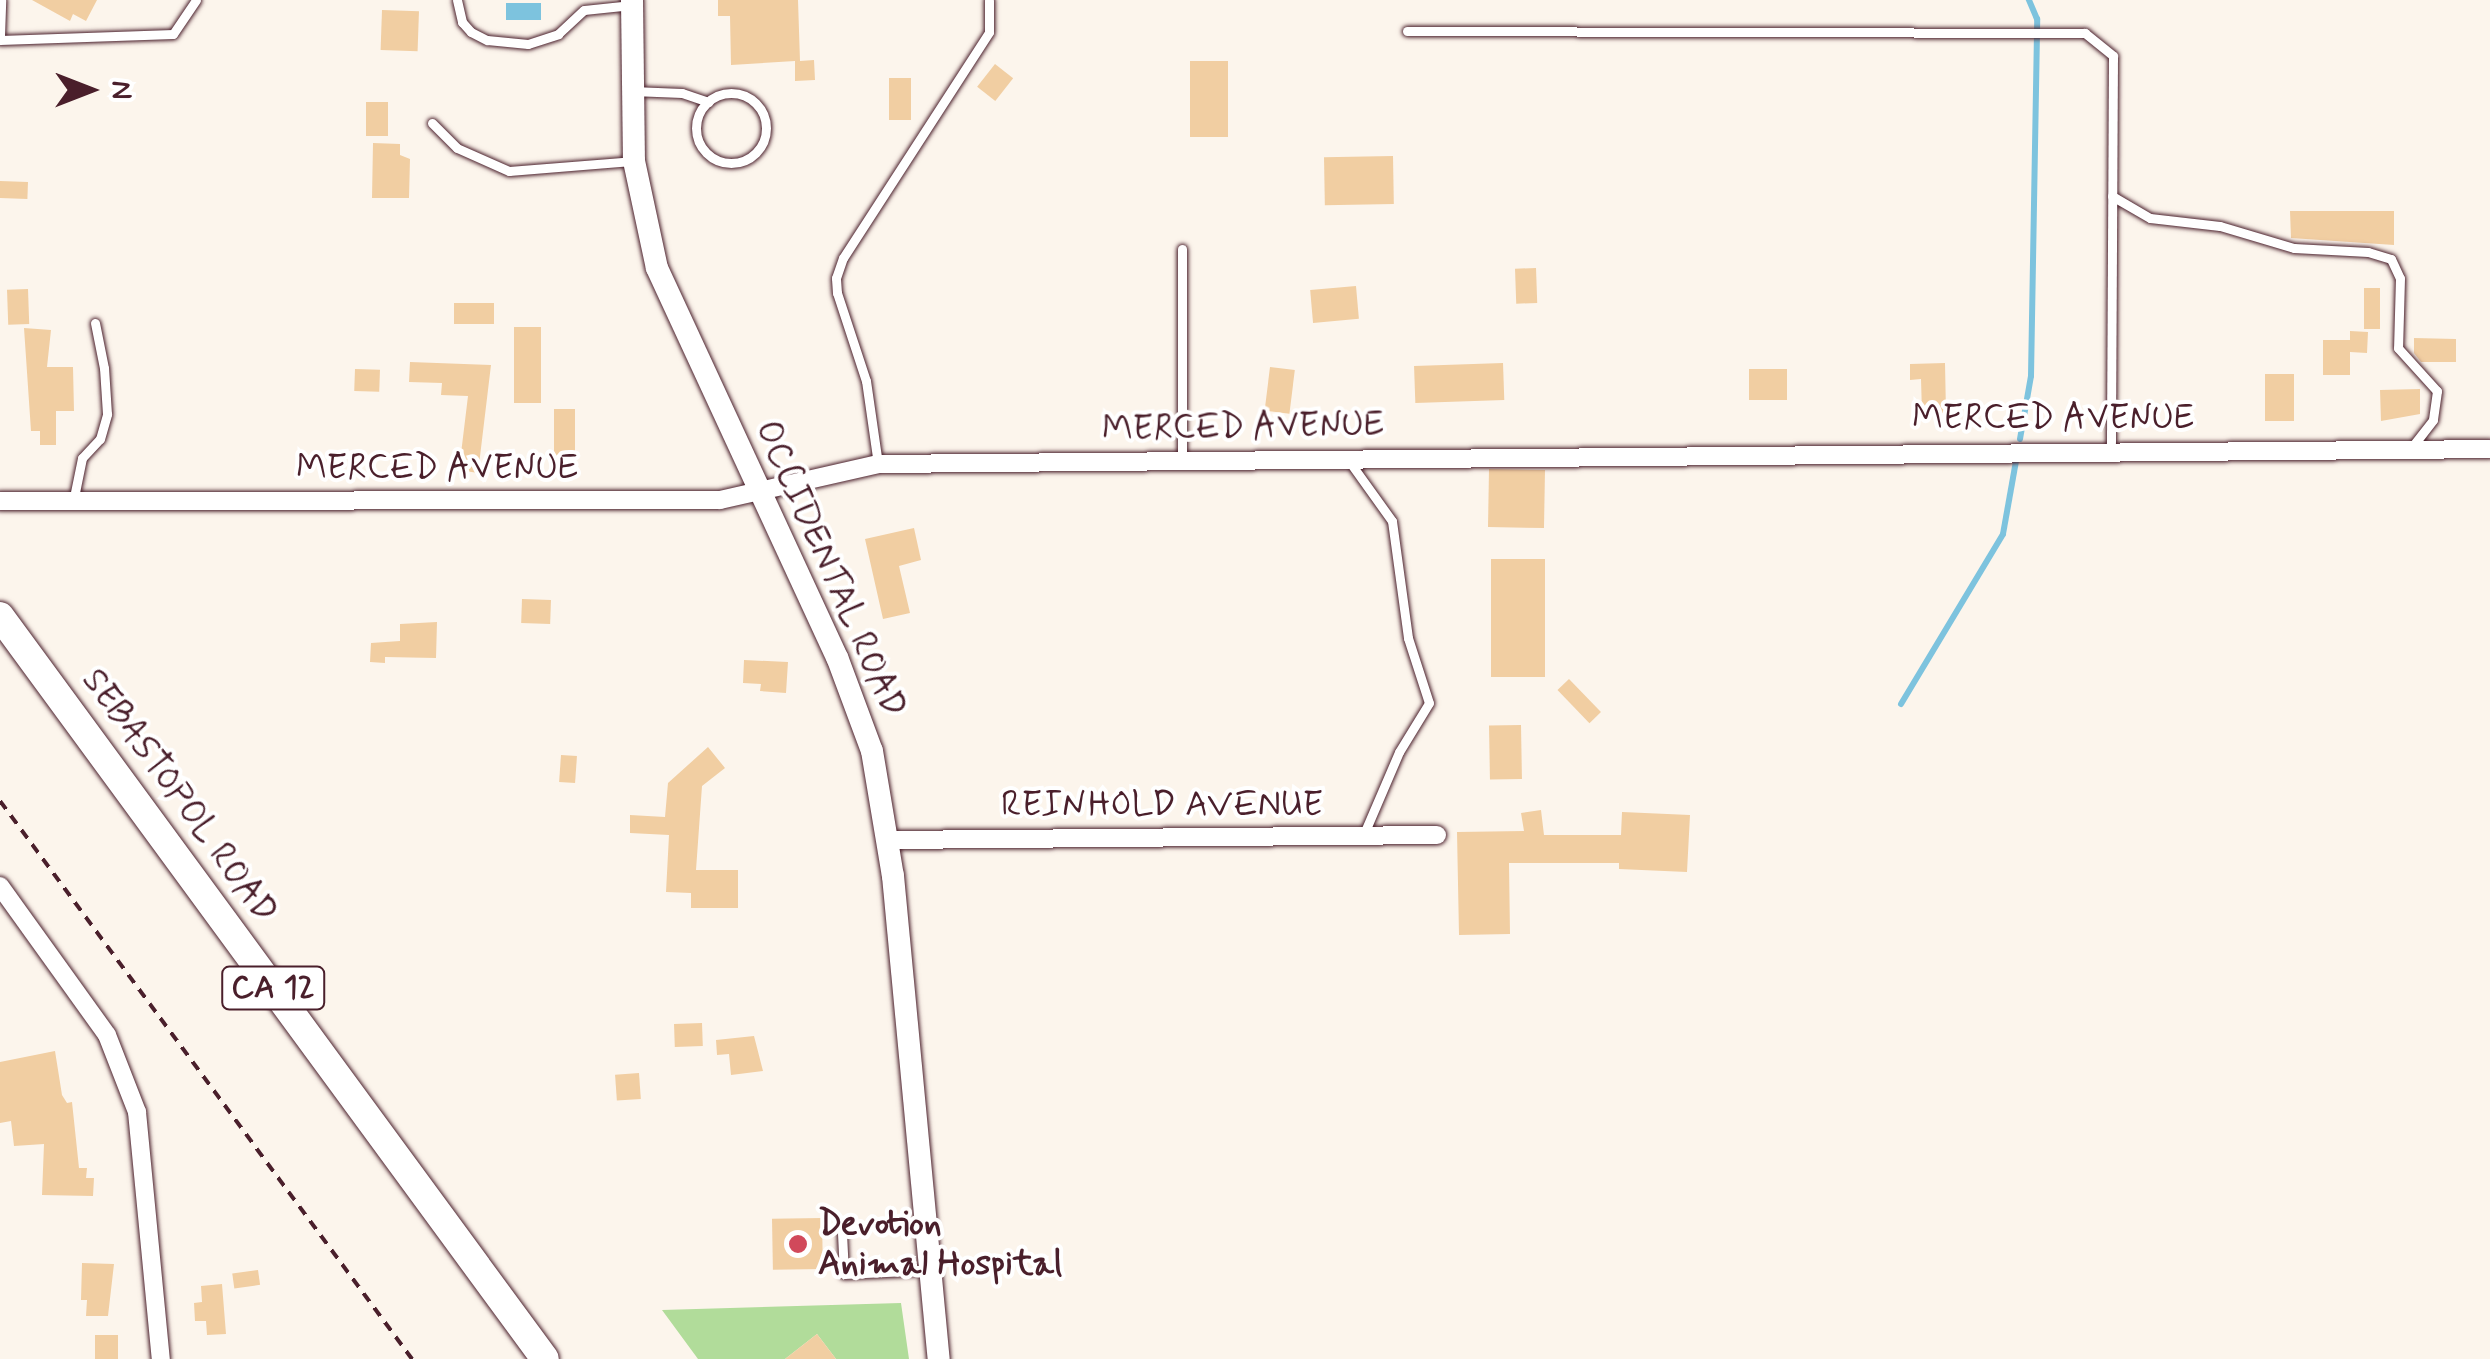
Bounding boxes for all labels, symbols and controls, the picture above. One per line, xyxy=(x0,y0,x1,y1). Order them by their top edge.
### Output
north arrow xyxy=(40,40,140,140)
text: N xyxy=(102,81,139,99)
street label: MERCED AVENUE xyxy=(1909,397,2197,439)
street label: MERCED AVENUE xyxy=(1099,403,1387,451)
street label: OCCIDENTAL ROAD xyxy=(746,414,914,724)
street label: MERCED AVENUE xyxy=(293,447,581,489)
street label: SEBASTOPOL ROAD xyxy=(73,660,285,932)
street label: REINHOLD AVENUE xyxy=(1002,784,1322,826)
road number: CA 12 xyxy=(220,961,326,1015)
place label: Devotion Animal Hospital xyxy=(818,1203,1062,1285)
marker: Devotion Animal Hospital xyxy=(787,1233,809,1255)

